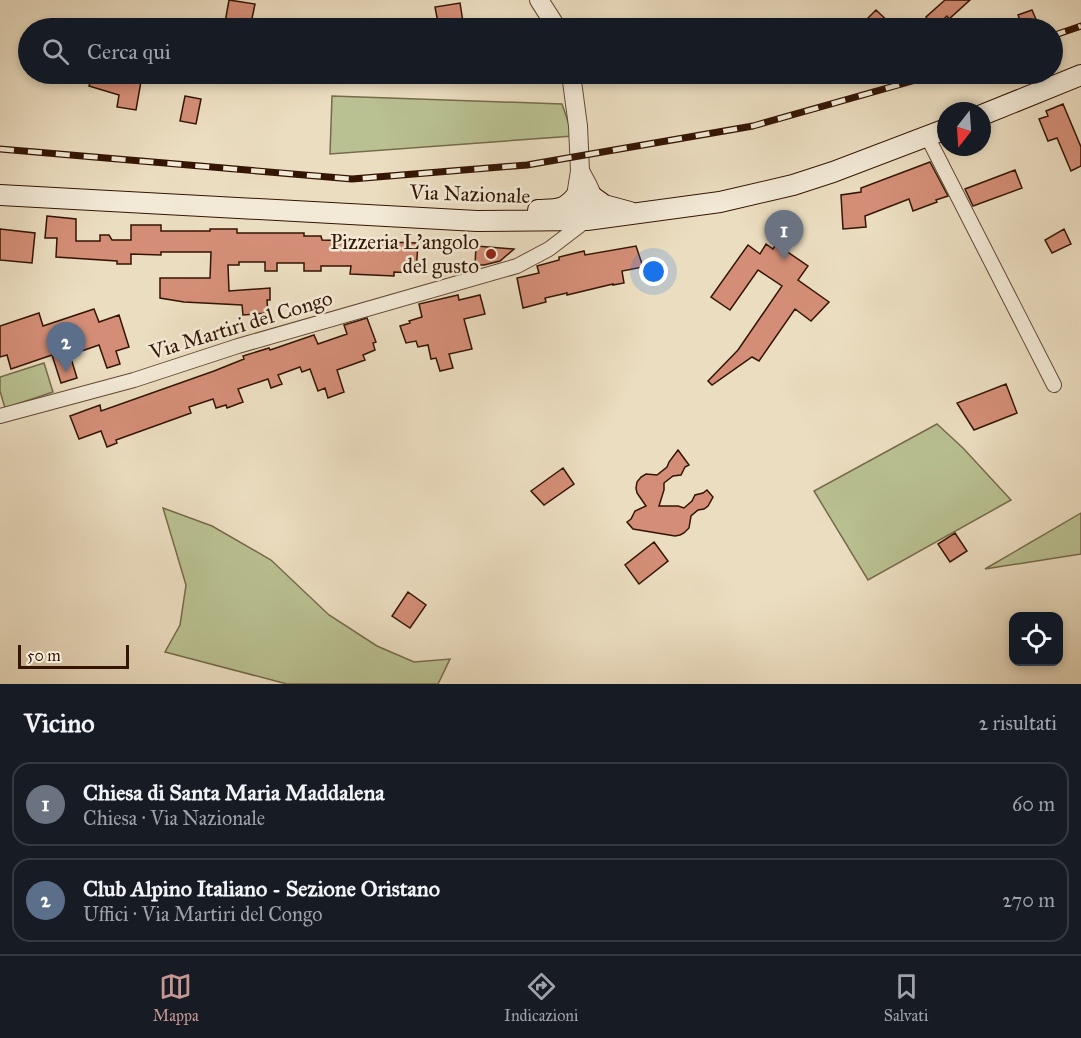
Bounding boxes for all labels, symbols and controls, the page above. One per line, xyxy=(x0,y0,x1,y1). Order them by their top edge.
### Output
search box xyxy=(18,18,1063,84)
icon: search xyxy=(39,35,72,68)
text: Cerca qui xyxy=(87,38,171,65)
north arrow xyxy=(937,102,991,156)
street label: Via Nazionale xyxy=(408,179,531,209)
pin: 1 xyxy=(764,210,804,260)
place label: Pizzeria L'angolo del gusto xyxy=(330,229,479,279)
marker: Pizzeria L'angolo del gusto xyxy=(484,247,498,261)
your location xyxy=(639,257,668,286)
street label: Via Martiri del Congo xyxy=(145,285,336,365)
pin: 2 xyxy=(46,322,86,372)
map controls xyxy=(1009,612,1063,666)
button: locate xyxy=(1009,612,1063,666)
scale bar xyxy=(18,642,129,670)
text: 50 m xyxy=(27,646,61,665)
text: Vicino xyxy=(24,707,95,739)
text: 2 risultati xyxy=(978,711,1057,735)
text: Chiesa di Santa Maria Maddalena xyxy=(83,779,385,806)
text: 1 xyxy=(42,792,49,816)
text: 60 m xyxy=(1012,792,1055,816)
text: Chiesa · Via Nazionale xyxy=(83,806,265,830)
text: Club Alpino Italiano - Sezione Oristano xyxy=(83,875,440,902)
text: 2 xyxy=(41,888,50,912)
text: 270 m xyxy=(1002,888,1055,912)
text: Uffici · Via Martiri del Congo xyxy=(83,902,322,926)
tab: Mappa xyxy=(153,970,199,1025)
tab: Indicazioni xyxy=(504,970,578,1025)
tab: Salvati xyxy=(884,970,928,1025)

